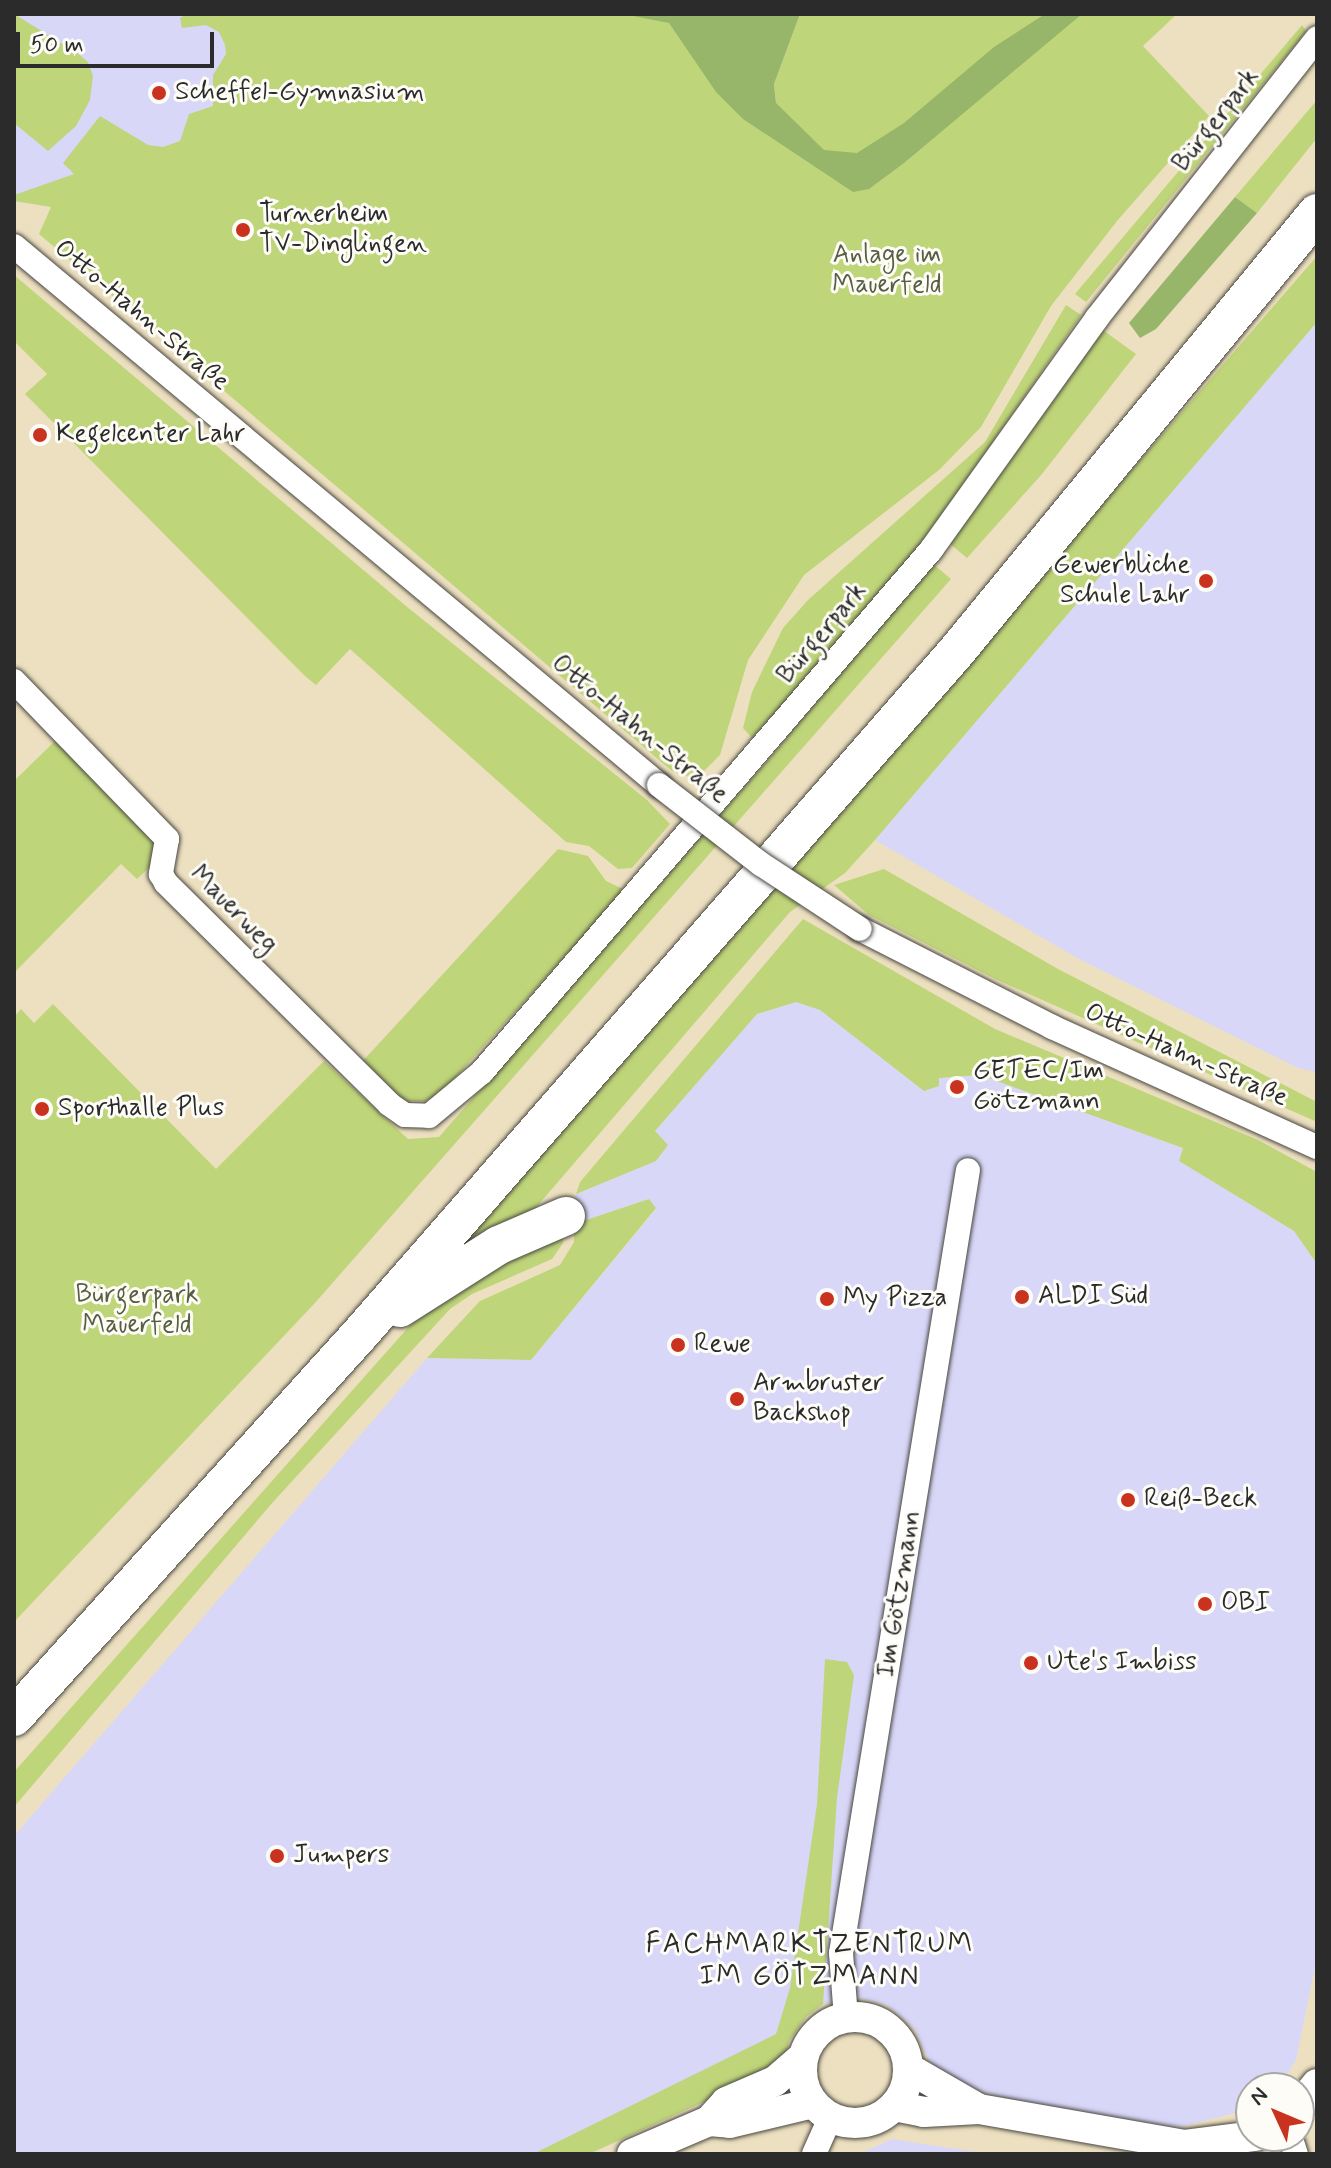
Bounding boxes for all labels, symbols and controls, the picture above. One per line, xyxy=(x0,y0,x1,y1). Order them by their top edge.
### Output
scale bar xyxy=(20,16,218,66)
text: 50 m xyxy=(30,30,84,61)
street label: Bürgerpark xyxy=(1167,63,1267,179)
place label: Scheffel-Gymnasium xyxy=(175,77,424,109)
marker: Scheffel-Gymnasium xyxy=(150,84,168,102)
place label: Turnerheim TV-Dinglingen xyxy=(259,199,427,260)
marker: Turnerheim TV-Dinglingen xyxy=(234,221,252,239)
street label: Otto-Hahn-Straße xyxy=(47,234,235,398)
park label: Anlage im Mauerfeld xyxy=(832,240,942,302)
place label: Kegelcenter Lahr xyxy=(56,419,252,451)
marker: Kegelcenter Lahr xyxy=(31,426,49,444)
place label: Gewerbliche Schule Lahr xyxy=(1053,550,1190,612)
marker: Gewerbliche Schule Lahr xyxy=(1197,572,1215,590)
street label: Bürgerpark xyxy=(772,577,874,691)
street label: Otto-Hahn-Straße xyxy=(544,649,734,811)
street label: Mauerweg xyxy=(183,860,283,960)
street label: Otto-Hahn-Straße xyxy=(1080,997,1292,1115)
place label: GETEC/Im Götzmann xyxy=(973,1056,1104,1118)
marker: GETEC/Im Götzmann xyxy=(948,1078,966,1096)
place label: Sporthalle Plus xyxy=(58,1093,219,1125)
marker: Sporthalle Plus xyxy=(33,1100,51,1118)
park label: Bürgerpark Mauerfeld xyxy=(76,1280,198,1342)
place label: ALDI Süd xyxy=(1038,1281,1148,1313)
place label: My Pizza xyxy=(843,1283,945,1315)
marker: ALDI Süd xyxy=(1013,1288,1031,1306)
marker: My Pizza xyxy=(818,1290,836,1308)
place label: Rewe xyxy=(694,1329,751,1361)
marker: Rewe xyxy=(669,1336,687,1354)
place label: Armbruster Backshop xyxy=(753,1368,884,1430)
marker: Armbruster Backshop xyxy=(728,1390,746,1408)
place label: Reiß-Beck xyxy=(1144,1484,1257,1516)
marker: Reiß-Beck xyxy=(1119,1491,1137,1509)
street label: Im Götzmann xyxy=(871,1508,929,1680)
place label: OBI xyxy=(1221,1588,1270,1620)
marker: OBI xyxy=(1196,1595,1214,1613)
place label: Ute's Imbiss xyxy=(1047,1647,1193,1679)
marker: Ute's Imbiss xyxy=(1022,1654,1040,1672)
place label: Jumpers xyxy=(293,1840,389,1872)
marker: Jumpers xyxy=(268,1847,286,1865)
district label: FACHMARKTZENTRUM IM GÖTZMANN xyxy=(653,1928,967,1994)
north arrow xyxy=(1235,2072,1315,2152)
text: N xyxy=(1244,2082,1274,2112)

